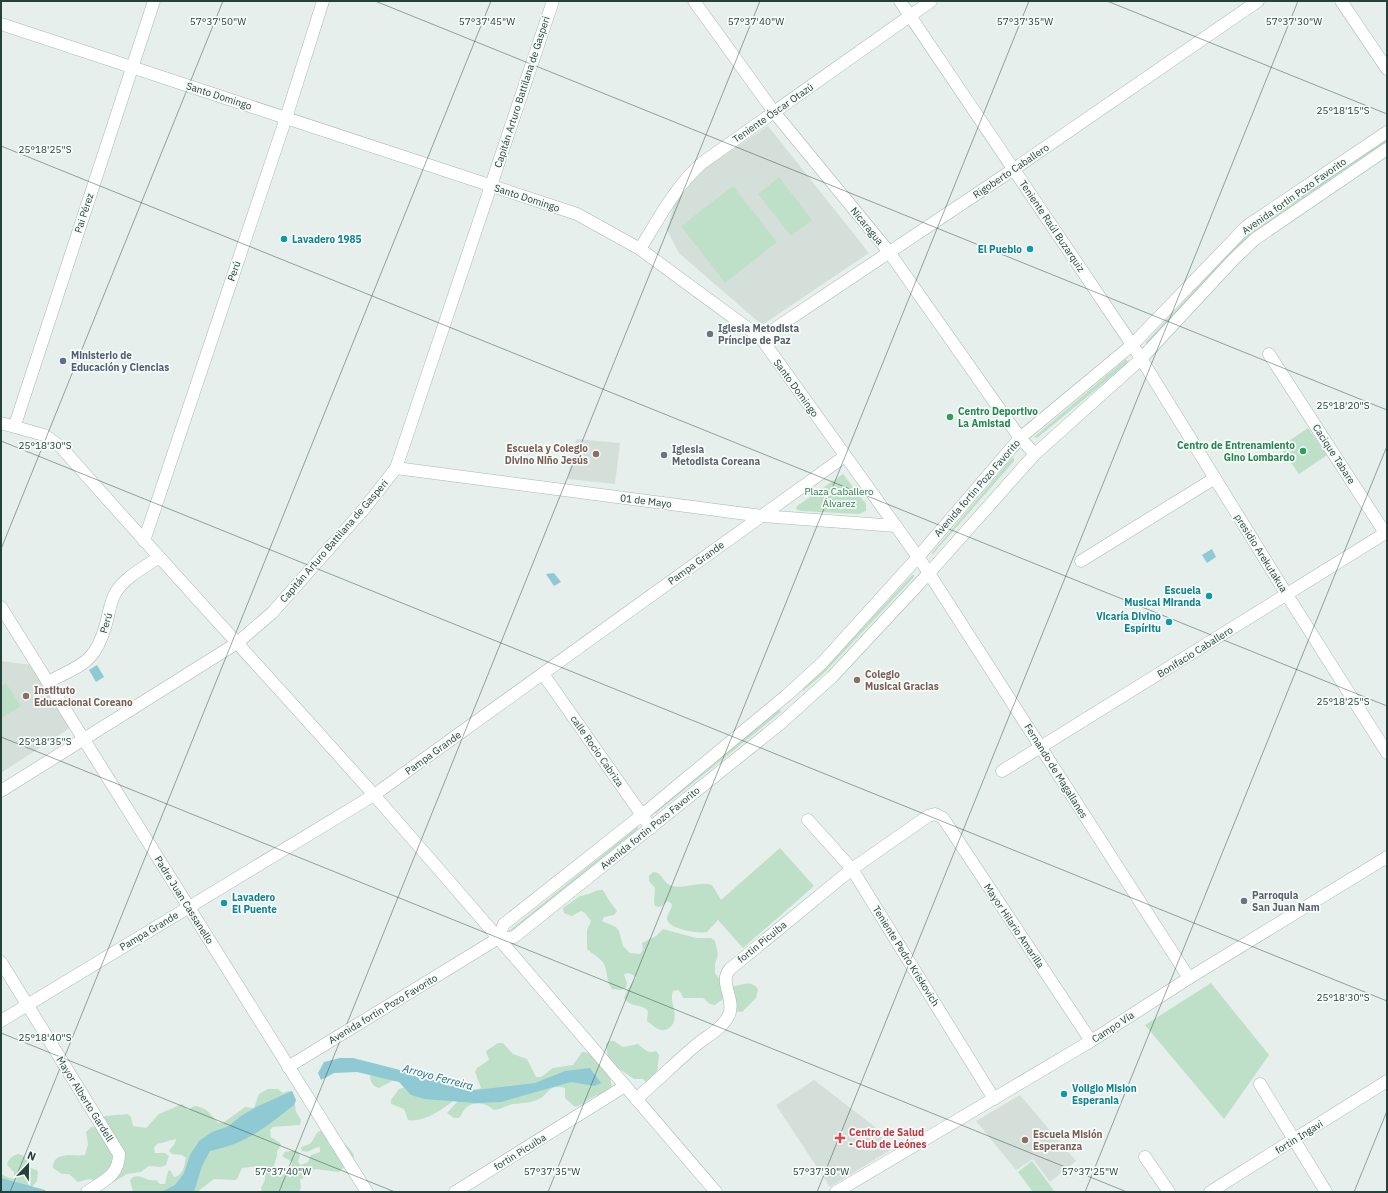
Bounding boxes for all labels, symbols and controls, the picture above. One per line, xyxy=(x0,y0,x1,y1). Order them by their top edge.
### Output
text: 57°37'50"W xyxy=(190,15,246,28)
text: 57°37'45"W xyxy=(459,15,515,28)
street label: Capitán Arturo Battilana de Gasperi xyxy=(491,15,553,169)
text: 57°37'40"W xyxy=(728,15,784,28)
text: 57°37'35"W xyxy=(997,15,1053,28)
text: 57°37'30"W xyxy=(1266,15,1322,28)
street label: Santo Domingo xyxy=(185,79,254,113)
street label: Teniente Óscar Otazú xyxy=(730,80,816,146)
text: 25°18'15"S xyxy=(1316,104,1370,117)
street label: Rigoberto Caballero xyxy=(970,141,1052,201)
text: 25°18'25"S xyxy=(18,143,72,156)
street label: Avenida fortin Pozo Favorito xyxy=(1239,155,1349,237)
street label: Teniente Raúl Buzarquiz xyxy=(1016,178,1088,275)
street label: Santo Domingo xyxy=(493,181,562,215)
street label: Pai Pérez xyxy=(71,191,97,235)
street label: Nicaragua xyxy=(848,204,887,248)
place label: Lavadero 1985 xyxy=(292,233,362,246)
marker: Lavadero 1985 xyxy=(279,234,289,244)
place label: El Pueblo xyxy=(978,243,1022,256)
marker: El Pueblo xyxy=(1025,244,1035,254)
street label: Perú xyxy=(224,259,244,283)
place label: Iglesia Metodista Príncipe de Paz xyxy=(718,322,799,347)
marker: Iglesia Metodista Príncipe de Paz xyxy=(705,329,715,339)
place label: Ministerio de Educación y Ciencias xyxy=(71,349,169,374)
marker: Ministerio de Educación y Ciencias xyxy=(58,356,68,366)
street label: Santo Domingo xyxy=(771,357,822,420)
text: 25°18'20"S xyxy=(1316,399,1370,412)
place label: Centro Deportivo La Amistad xyxy=(958,405,1038,430)
marker: Centro Deportivo La Amistad xyxy=(945,412,955,422)
street label: Cacique Tabare xyxy=(1310,422,1359,487)
street label: Avenida fortin Pozo Favorito xyxy=(931,436,1023,539)
text: 25°18'30"S xyxy=(18,439,72,452)
place label: Centro de Entrenamiento Gino Lombardo xyxy=(1177,439,1295,464)
place label: Escuela y Colegio Divino Niño Jesús xyxy=(505,442,588,467)
place label: Iglesia Metodista Coreana xyxy=(672,443,760,468)
marker: Centro de Entrenamiento Gino Lombardo xyxy=(1298,446,1308,456)
marker: Escuela y Colegio Divino Niño Jesús xyxy=(591,449,601,459)
marker: Iglesia Metodista Coreana xyxy=(659,450,669,460)
street label: Capitán Arturo Battilana de Gasperi xyxy=(277,477,391,605)
park label: Plaza Caballero Álvarez xyxy=(804,485,874,510)
street label: 01 de Mayo xyxy=(619,491,673,511)
street label: presidio Arekutakua xyxy=(1232,511,1291,595)
street label: Pampa Grande xyxy=(665,538,727,588)
place label: Escuela Musical Miranda xyxy=(1124,584,1201,609)
marker: Escuela Musical Miranda xyxy=(1204,591,1214,601)
place label: Vicaría Divino Espíritu xyxy=(1096,610,1161,635)
street label: Perú xyxy=(97,611,115,635)
marker: Vicaría Divino Espíritu xyxy=(1164,617,1174,627)
street label: Bonifacio Caballero xyxy=(1155,623,1236,681)
place label: Colegio Musical Gracias xyxy=(865,668,939,693)
marker: Colegio Musical Gracias xyxy=(852,675,862,685)
place label: Instituto Educacional Coreano xyxy=(34,684,133,709)
marker: Instituto Educacional Coreano xyxy=(21,691,31,701)
text: 25°18'25"S xyxy=(1316,695,1370,708)
street label: calle Rocio Cabriza xyxy=(567,713,627,790)
street label: Fernando de Magallanes xyxy=(1021,721,1091,821)
street label: Pampa Grande xyxy=(402,728,464,778)
text: 25°18'35"S xyxy=(18,735,72,748)
street label: Avenida fortin Pozo Favorito xyxy=(597,783,703,872)
street label: Padre Juan Cassanello xyxy=(152,854,217,947)
street label: Mayor Hilario Amarilla xyxy=(981,881,1047,971)
place label: Parroquia San Juan Nam xyxy=(1252,889,1320,914)
place label: Lavadero El Puente xyxy=(232,891,277,916)
marker: Parroquia San Juan Nam xyxy=(1239,896,1249,906)
marker: Lavadero El Puente xyxy=(219,898,229,908)
street label: Teniente Pedro Kriskovich xyxy=(870,903,942,1009)
street label: Pampa Grande xyxy=(117,908,181,954)
street label: fortin Picuiba xyxy=(735,918,790,966)
street label: Avenida fortin Pozo Favorito xyxy=(326,971,440,1047)
text: 25°18'30"S xyxy=(1316,991,1370,1004)
street label: Campo Vía xyxy=(1089,1008,1137,1046)
text: 25°18'40"S xyxy=(18,1031,72,1044)
street label: Mayor Alberto Gardell xyxy=(53,1054,117,1144)
water label: Arroyo Ferreira xyxy=(400,1061,475,1093)
place label: Voligio Mision Esperania xyxy=(1072,1082,1137,1107)
marker: Voligio Mision Esperania xyxy=(1059,1089,1069,1099)
street label: fortin Ingavi xyxy=(1273,1117,1325,1157)
place label: Centro de Salud - Club de Leónes xyxy=(849,1126,926,1151)
place label: Escuela Misión Esperanza xyxy=(1033,1128,1103,1153)
street label: fortin Picuiba xyxy=(491,1130,549,1173)
marker: Centro de Salud - Club de Leónes xyxy=(834,1132,846,1144)
marker: Escuela Misión Esperanza xyxy=(1020,1135,1030,1145)
north arrow xyxy=(8,1145,48,1185)
text: N xyxy=(25,1148,38,1164)
text: 57°37'40"W xyxy=(255,1165,311,1178)
text: 57°37'35"W xyxy=(524,1165,580,1178)
text: 57°37'30"W xyxy=(793,1165,849,1178)
text: 57°37'25"W xyxy=(1062,1165,1118,1178)

